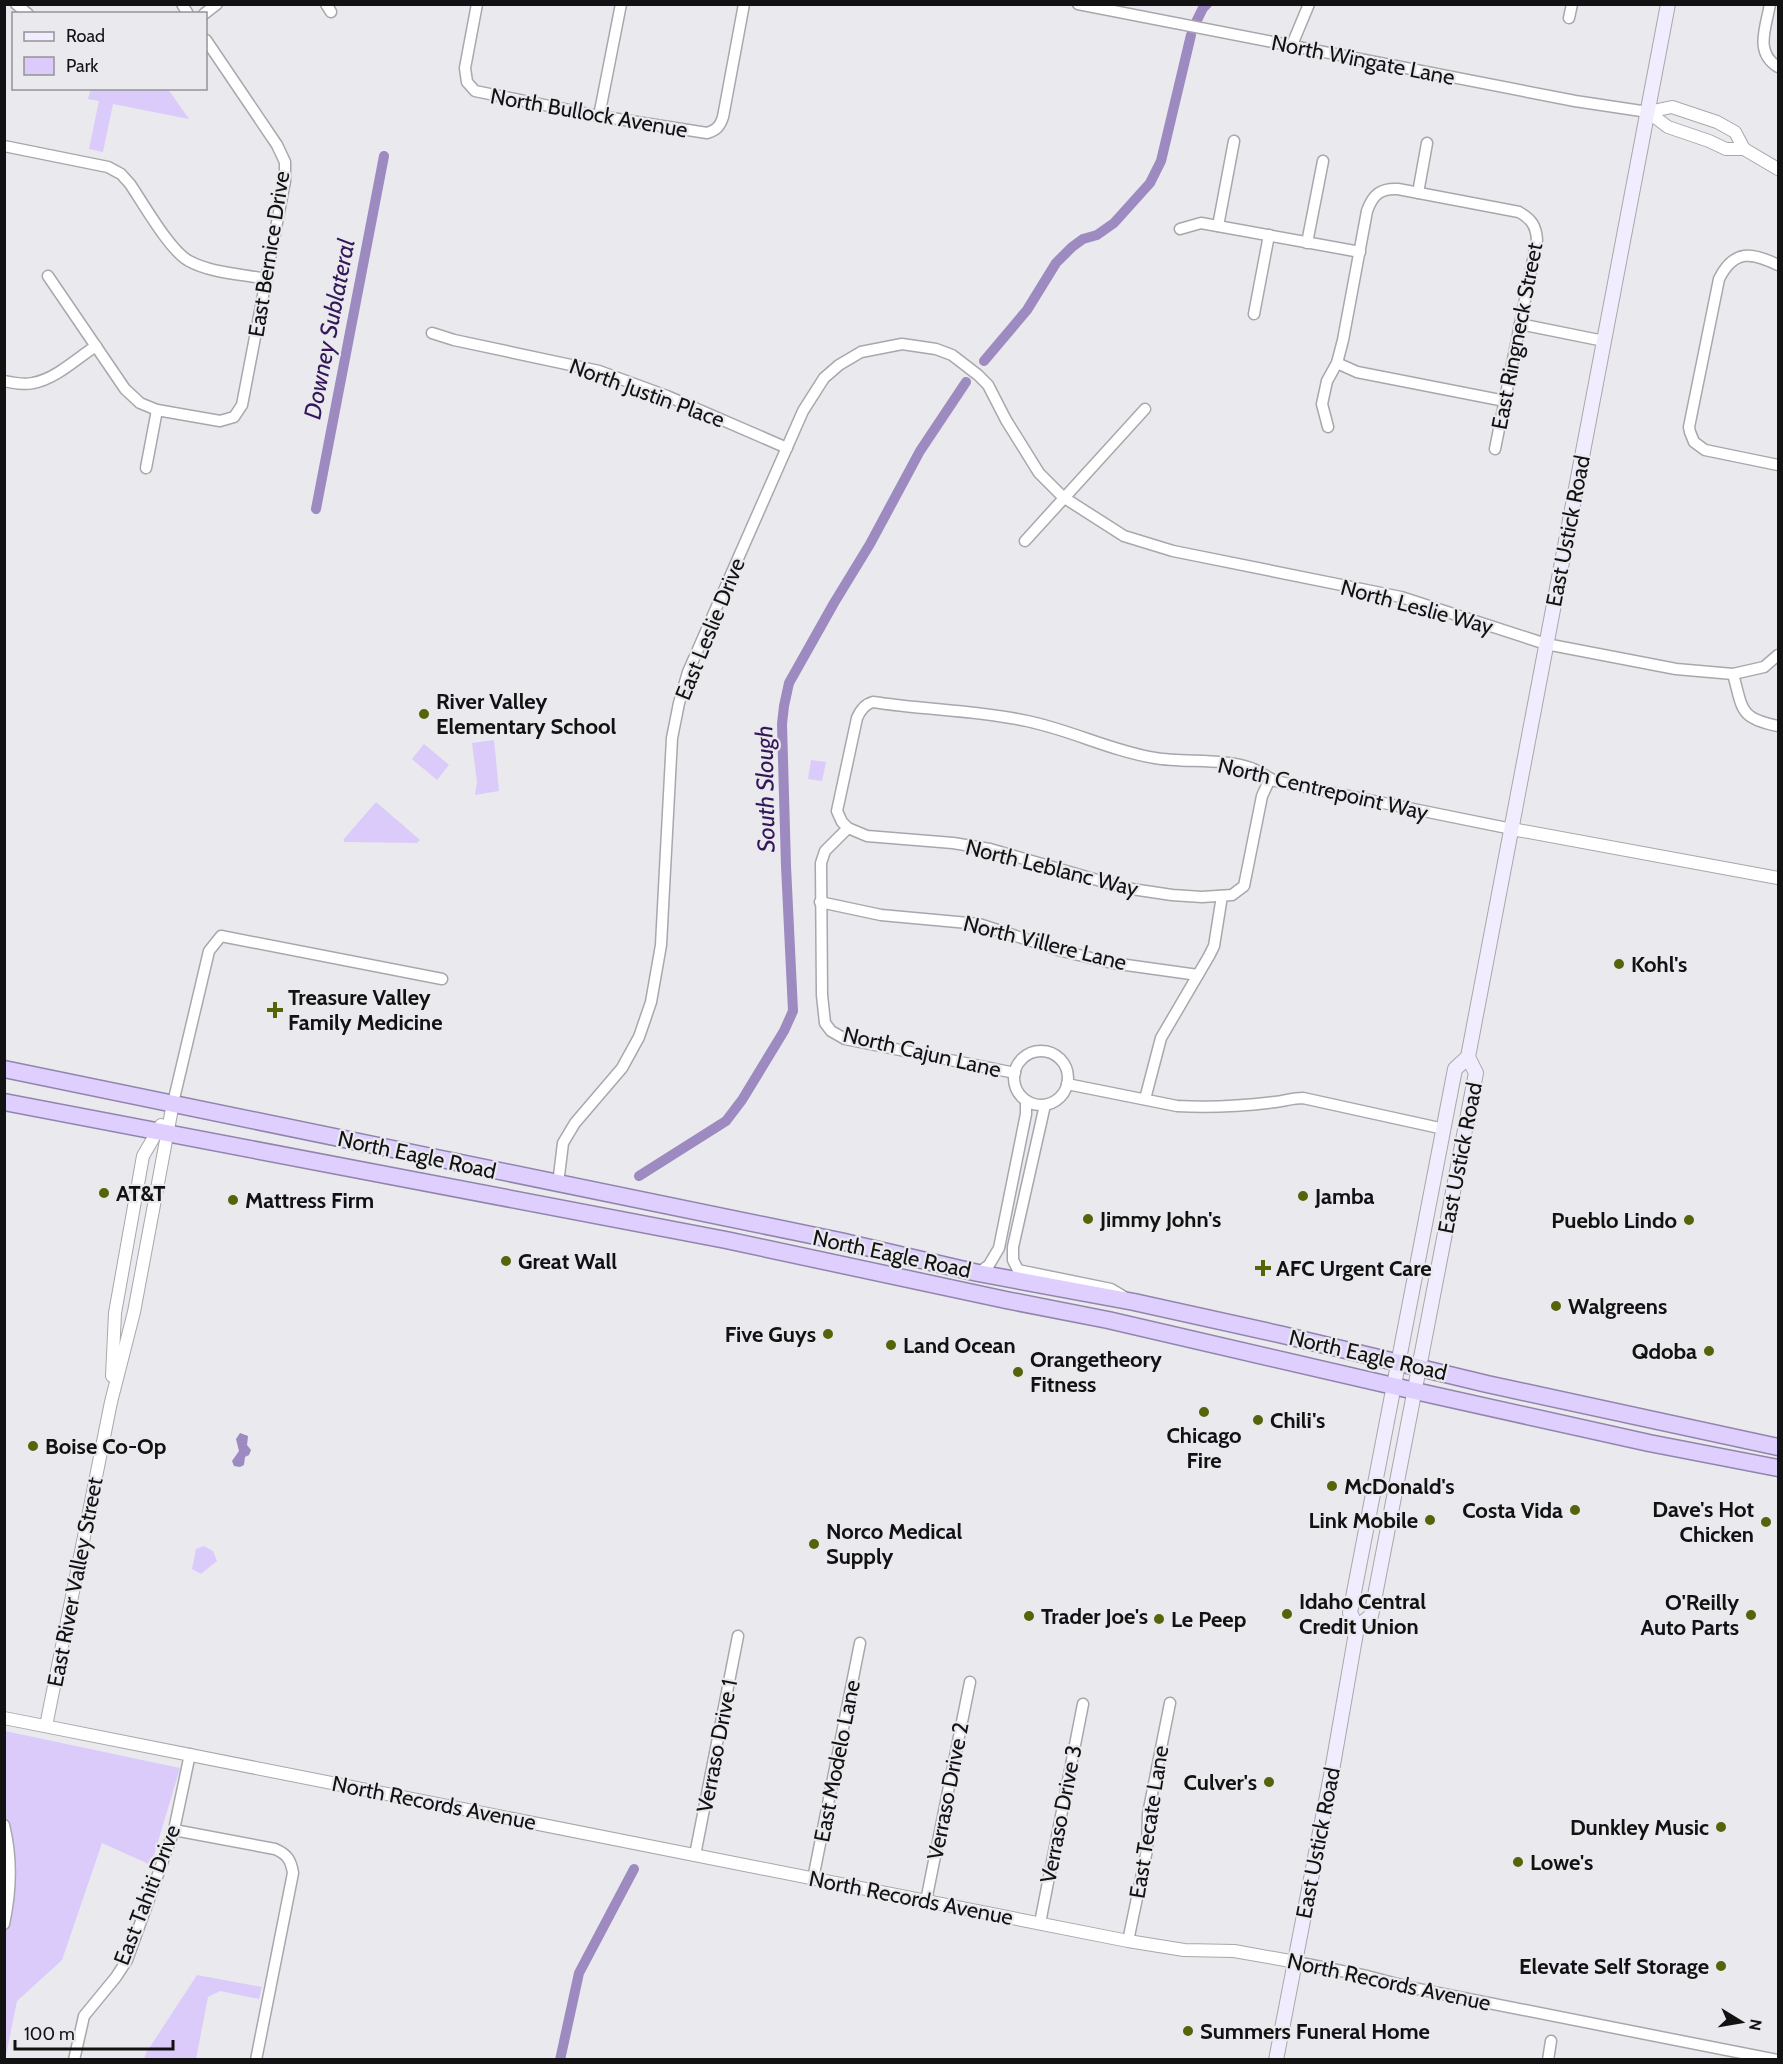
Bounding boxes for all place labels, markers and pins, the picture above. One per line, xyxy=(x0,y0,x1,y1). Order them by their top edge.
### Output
place label: River Valley Elementary School xyxy=(436,688,616,740)
marker: River Valley Elementary School xyxy=(417,707,431,721)
place label: Kohl's xyxy=(1631,951,1687,978)
marker: Kohl's xyxy=(1612,957,1626,971)
place label: Treasure Valley Family Medicine xyxy=(288,984,442,1036)
marker: Treasure Valley Family Medicine xyxy=(266,1001,284,1019)
place label: AT&T xyxy=(116,1180,165,1207)
place label: Jamba xyxy=(1314,1183,1375,1210)
marker: AT&T xyxy=(97,1186,111,1200)
place label: Mattress Firm xyxy=(245,1187,374,1214)
marker: Jamba xyxy=(1296,1189,1310,1203)
marker: Mattress Firm xyxy=(226,1193,240,1207)
place label: Jimmy John's xyxy=(1099,1206,1221,1233)
place label: Pueblo Lindo xyxy=(1551,1207,1677,1234)
marker: Jimmy John's xyxy=(1081,1212,1095,1226)
marker: Pueblo Lindo xyxy=(1682,1213,1696,1227)
place label: Great Wall xyxy=(518,1248,617,1275)
marker: Great Wall xyxy=(499,1254,513,1268)
place label: AFC Urgent Care xyxy=(1276,1255,1432,1282)
marker: AFC Urgent Care xyxy=(1254,1259,1272,1277)
place label: Walgreens xyxy=(1568,1293,1667,1320)
marker: Walgreens xyxy=(1549,1299,1563,1313)
place label: Five Guys xyxy=(725,1321,816,1348)
marker: Five Guys xyxy=(821,1327,835,1341)
place label: Land Ocean xyxy=(903,1332,1016,1359)
marker: Land Ocean xyxy=(884,1338,898,1352)
place label: Qdoba xyxy=(1632,1338,1697,1365)
marker: Qdoba xyxy=(1702,1344,1716,1358)
place label: Orangetheory Fitness xyxy=(1030,1346,1162,1398)
marker: Orangetheory Fitness xyxy=(1011,1365,1025,1379)
marker: Chicago Fire xyxy=(1197,1405,1211,1419)
place label: Chili's xyxy=(1270,1407,1325,1434)
marker: Chili's xyxy=(1251,1413,1265,1427)
place label: Chicago Fire xyxy=(1166,1422,1242,1474)
place label: Boise Co-Op xyxy=(45,1433,166,1460)
marker: Boise Co-Op xyxy=(26,1439,40,1453)
place label: McDonald's xyxy=(1344,1473,1455,1500)
marker: McDonald's xyxy=(1325,1479,1339,1493)
place label: Dave's Hot Chicken xyxy=(1652,1496,1754,1548)
place label: Costa Vida xyxy=(1462,1497,1563,1524)
marker: Costa Vida xyxy=(1568,1503,1582,1517)
place label: Link Mobile xyxy=(1309,1507,1418,1534)
marker: Link Mobile xyxy=(1423,1513,1437,1527)
marker: Dave's Hot Chicken xyxy=(1759,1515,1773,1529)
place label: Norco Medical Supply xyxy=(826,1518,962,1570)
marker: Norco Medical Supply xyxy=(807,1537,821,1551)
place label: Idaho Central Credit Union xyxy=(1299,1588,1426,1640)
place label: O'Reilly Auto Parts xyxy=(1640,1589,1739,1641)
place label: Trader Joe's xyxy=(1041,1603,1148,1630)
place label: Le Peep xyxy=(1171,1606,1246,1633)
marker: Idaho Central Credit Union xyxy=(1280,1607,1294,1621)
marker: O'Reilly Auto Parts xyxy=(1744,1608,1758,1622)
marker: Trader Joe's xyxy=(1022,1609,1036,1623)
marker: Le Peep xyxy=(1152,1612,1166,1626)
place label: Culver's xyxy=(1184,1769,1257,1796)
marker: Culver's xyxy=(1262,1775,1276,1789)
place label: Dunkley Music xyxy=(1570,1814,1709,1841)
marker: Dunkley Music xyxy=(1714,1820,1728,1834)
place label: Lowe's xyxy=(1530,1849,1593,1876)
marker: Lowe's xyxy=(1511,1855,1525,1869)
place label: Elevate Self Storage xyxy=(1519,1953,1709,1980)
marker: Elevate Self Storage xyxy=(1714,1959,1728,1973)
place label: Summers Funeral Home xyxy=(1200,2018,1430,2045)
marker: Summers Funeral Home xyxy=(1181,2024,1195,2038)

